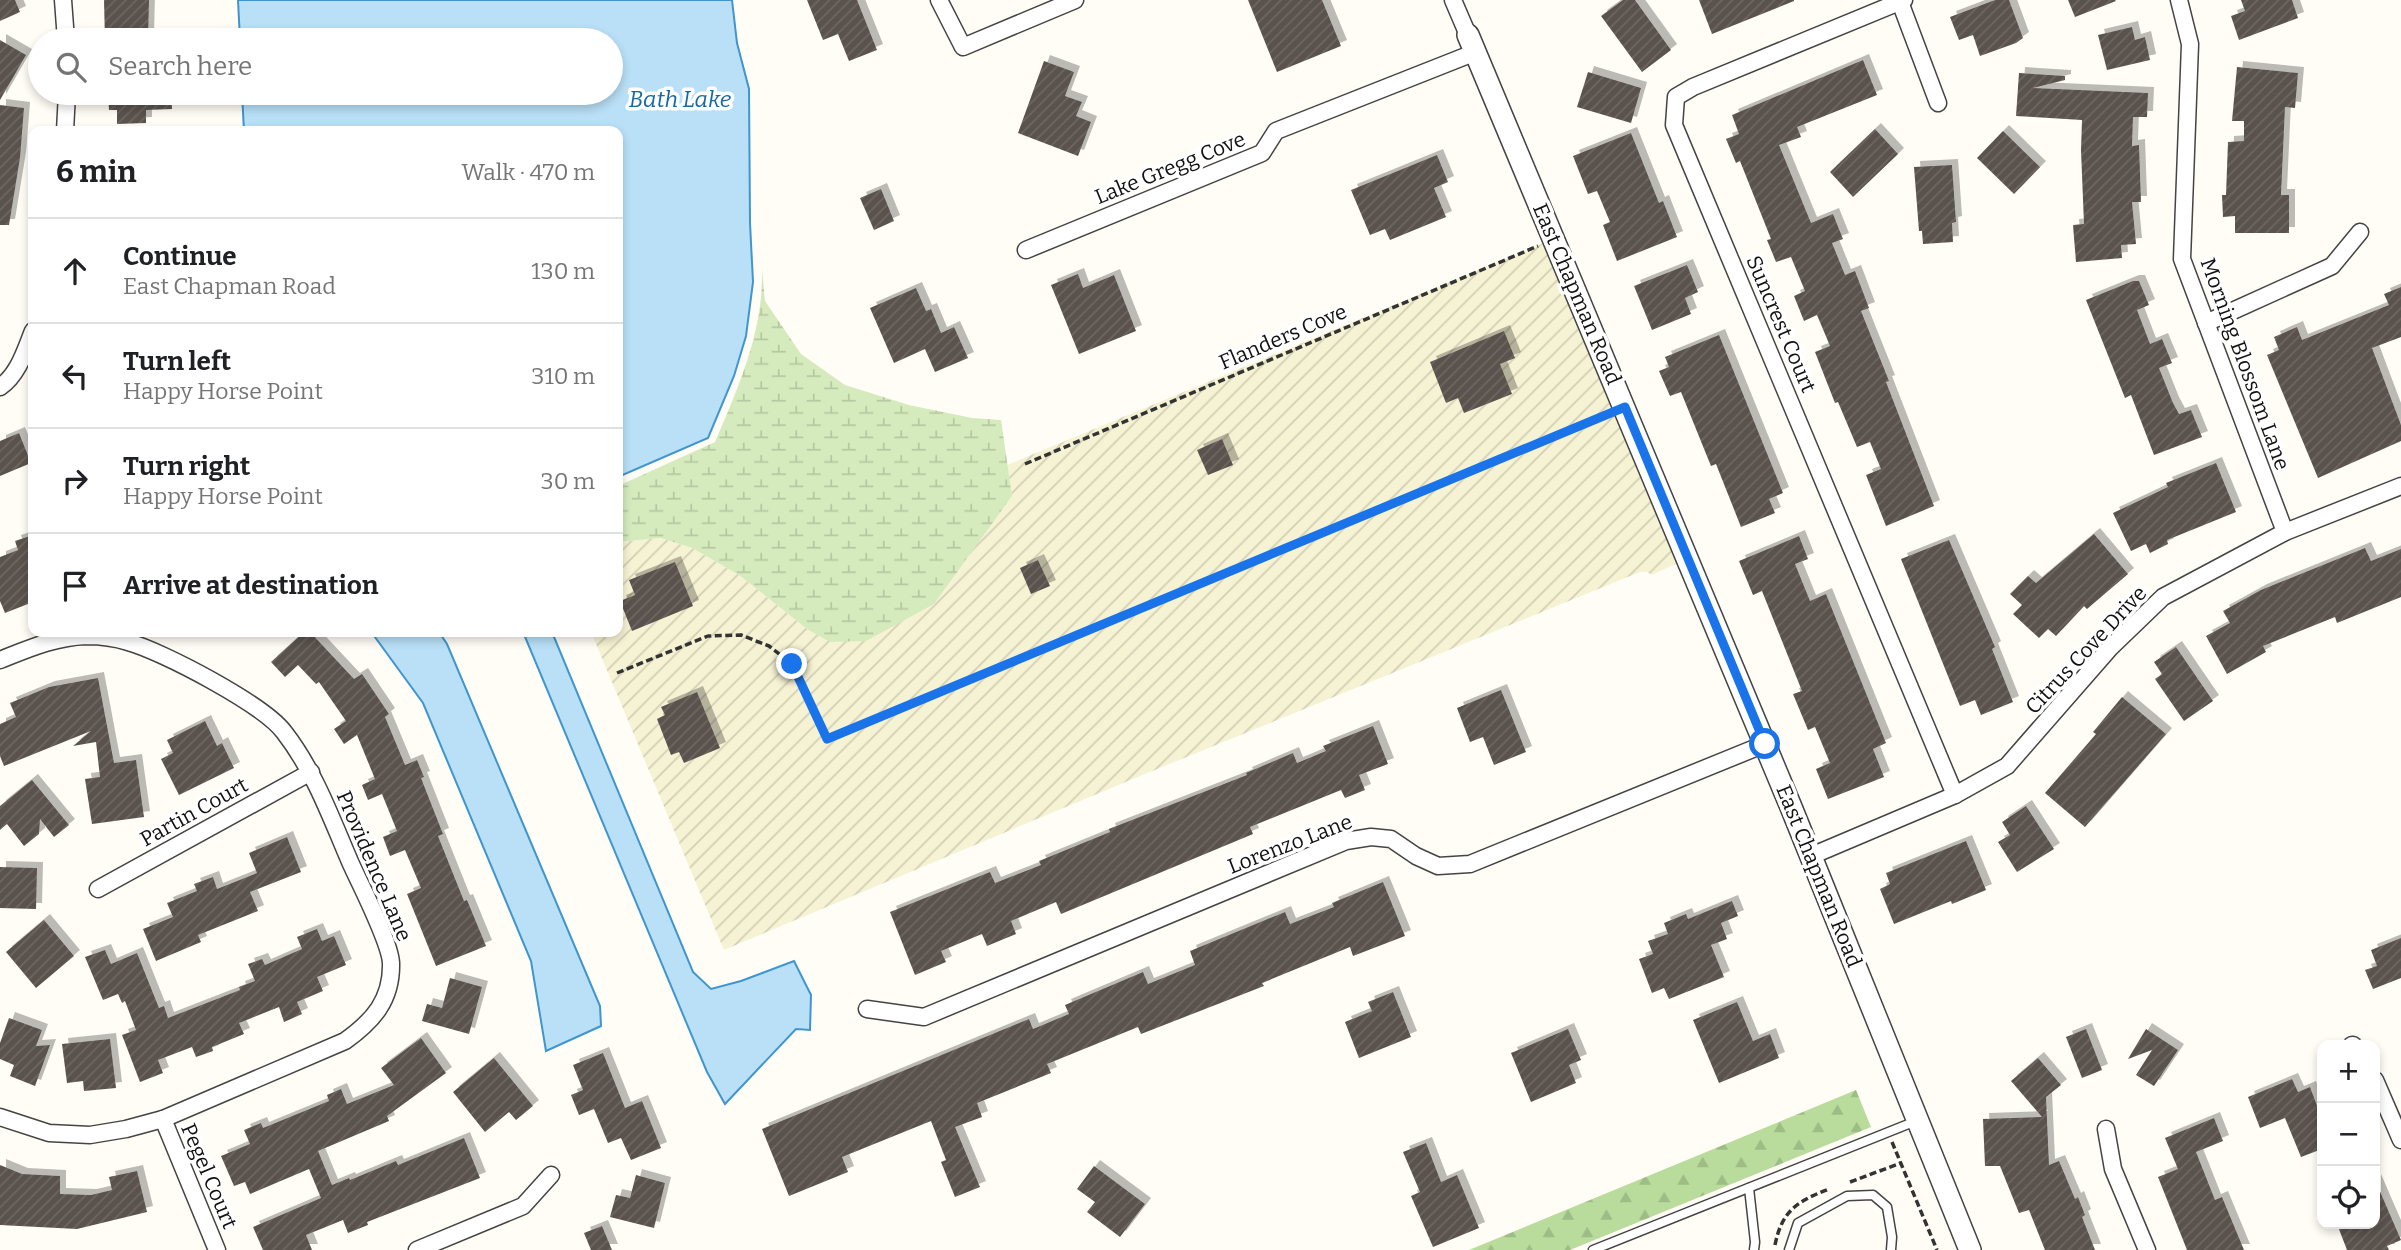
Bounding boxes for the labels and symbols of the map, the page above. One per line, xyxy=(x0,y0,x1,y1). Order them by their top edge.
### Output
water label: Bath Lake xyxy=(629,85,732,113)
street label: Lake Gregg Cove xyxy=(1091,126,1249,210)
street label: East Chapman Road xyxy=(1527,199,1627,389)
street label: Suncrest Court xyxy=(1740,252,1822,397)
street label: Morning Blossom Lane xyxy=(2195,254,2295,474)
street label: Flanders Cove xyxy=(1215,298,1351,376)
street label: Citrus Cove Drive xyxy=(2020,580,2152,720)
route end xyxy=(776,648,807,679)
route start xyxy=(1749,728,1780,759)
street label: Partin Court xyxy=(136,772,253,852)
street label: East Chapman Road xyxy=(1771,781,1867,971)
street label: Providence Lane xyxy=(331,787,417,945)
street label: Lorenzo Lane xyxy=(1224,808,1356,880)
street label: Pegel Court xyxy=(175,1119,243,1233)

